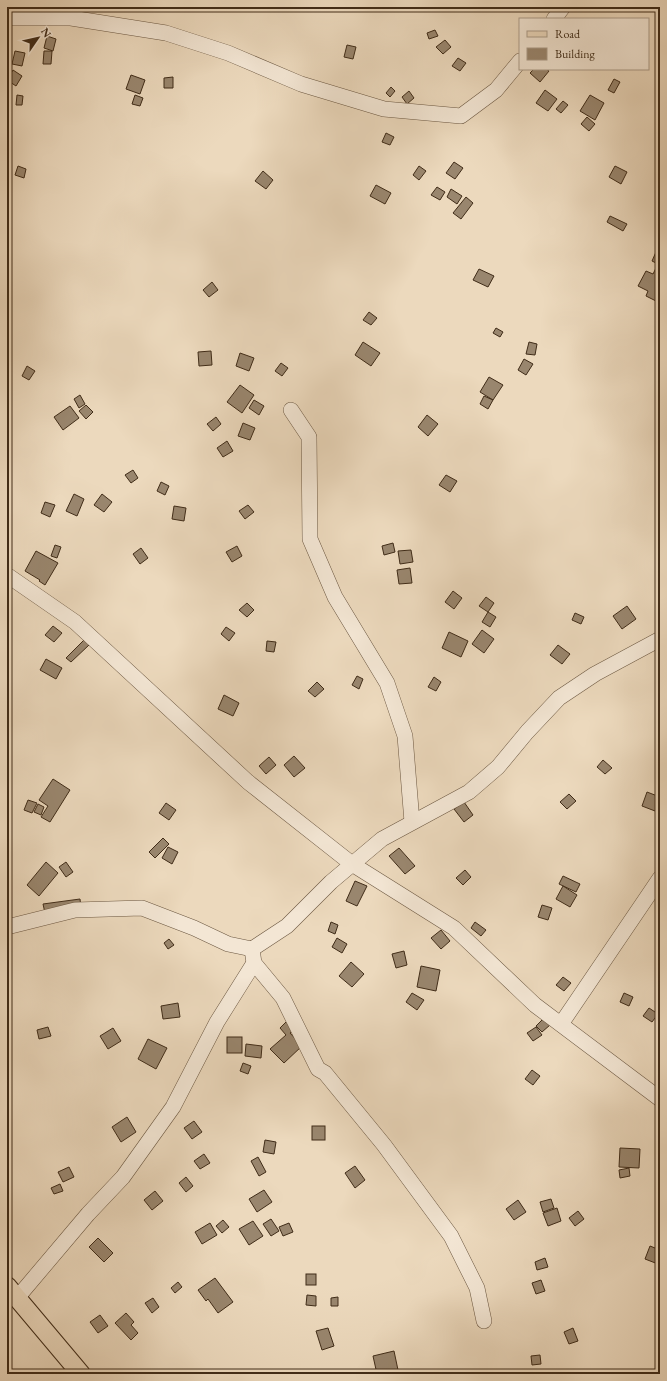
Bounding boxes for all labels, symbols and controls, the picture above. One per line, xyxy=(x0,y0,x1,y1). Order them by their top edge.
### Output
north arrow xyxy=(18,18,58,58)
legend xyxy=(519,18,649,70)
text: N xyxy=(38,25,55,40)
text: Road xyxy=(555,26,581,42)
text: Building xyxy=(555,46,596,62)

